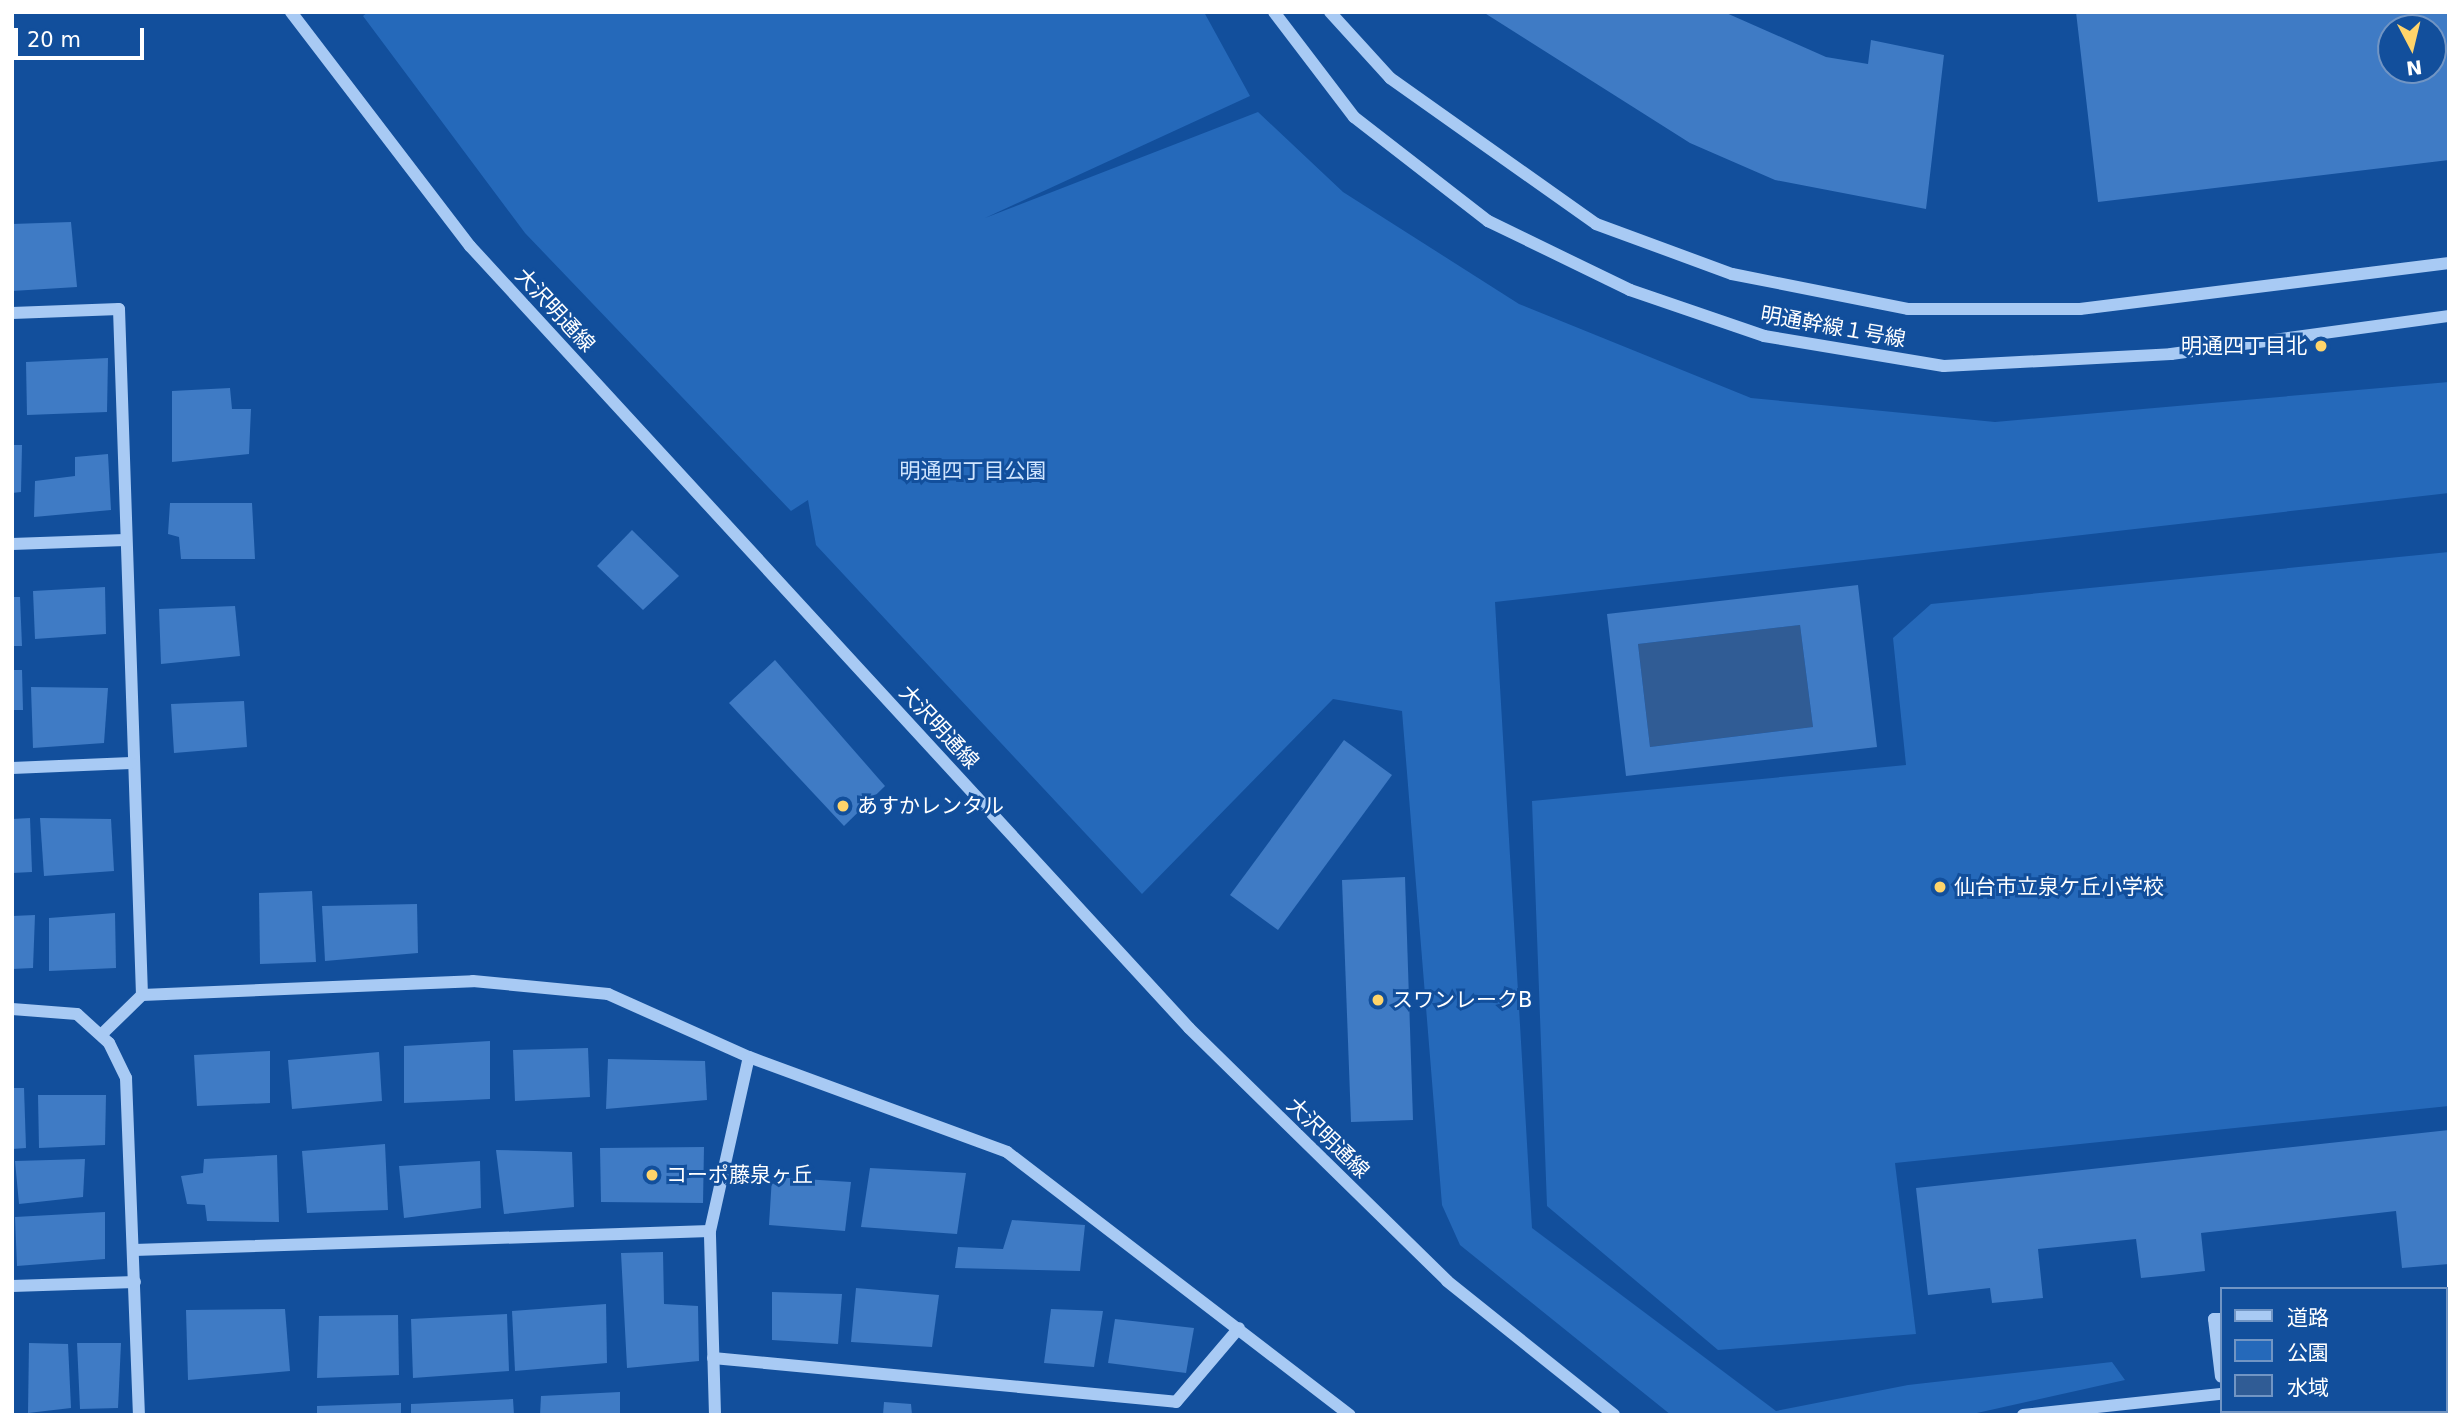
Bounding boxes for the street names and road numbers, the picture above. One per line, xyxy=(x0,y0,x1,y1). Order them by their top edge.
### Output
street label: 大沢明通線 xyxy=(510,263,600,357)
street label: 明通幹線１号線 xyxy=(1758,302,1908,352)
street label: 大沢明通線 xyxy=(894,680,984,774)
street label: 大沢明通線 xyxy=(1281,1092,1375,1184)

